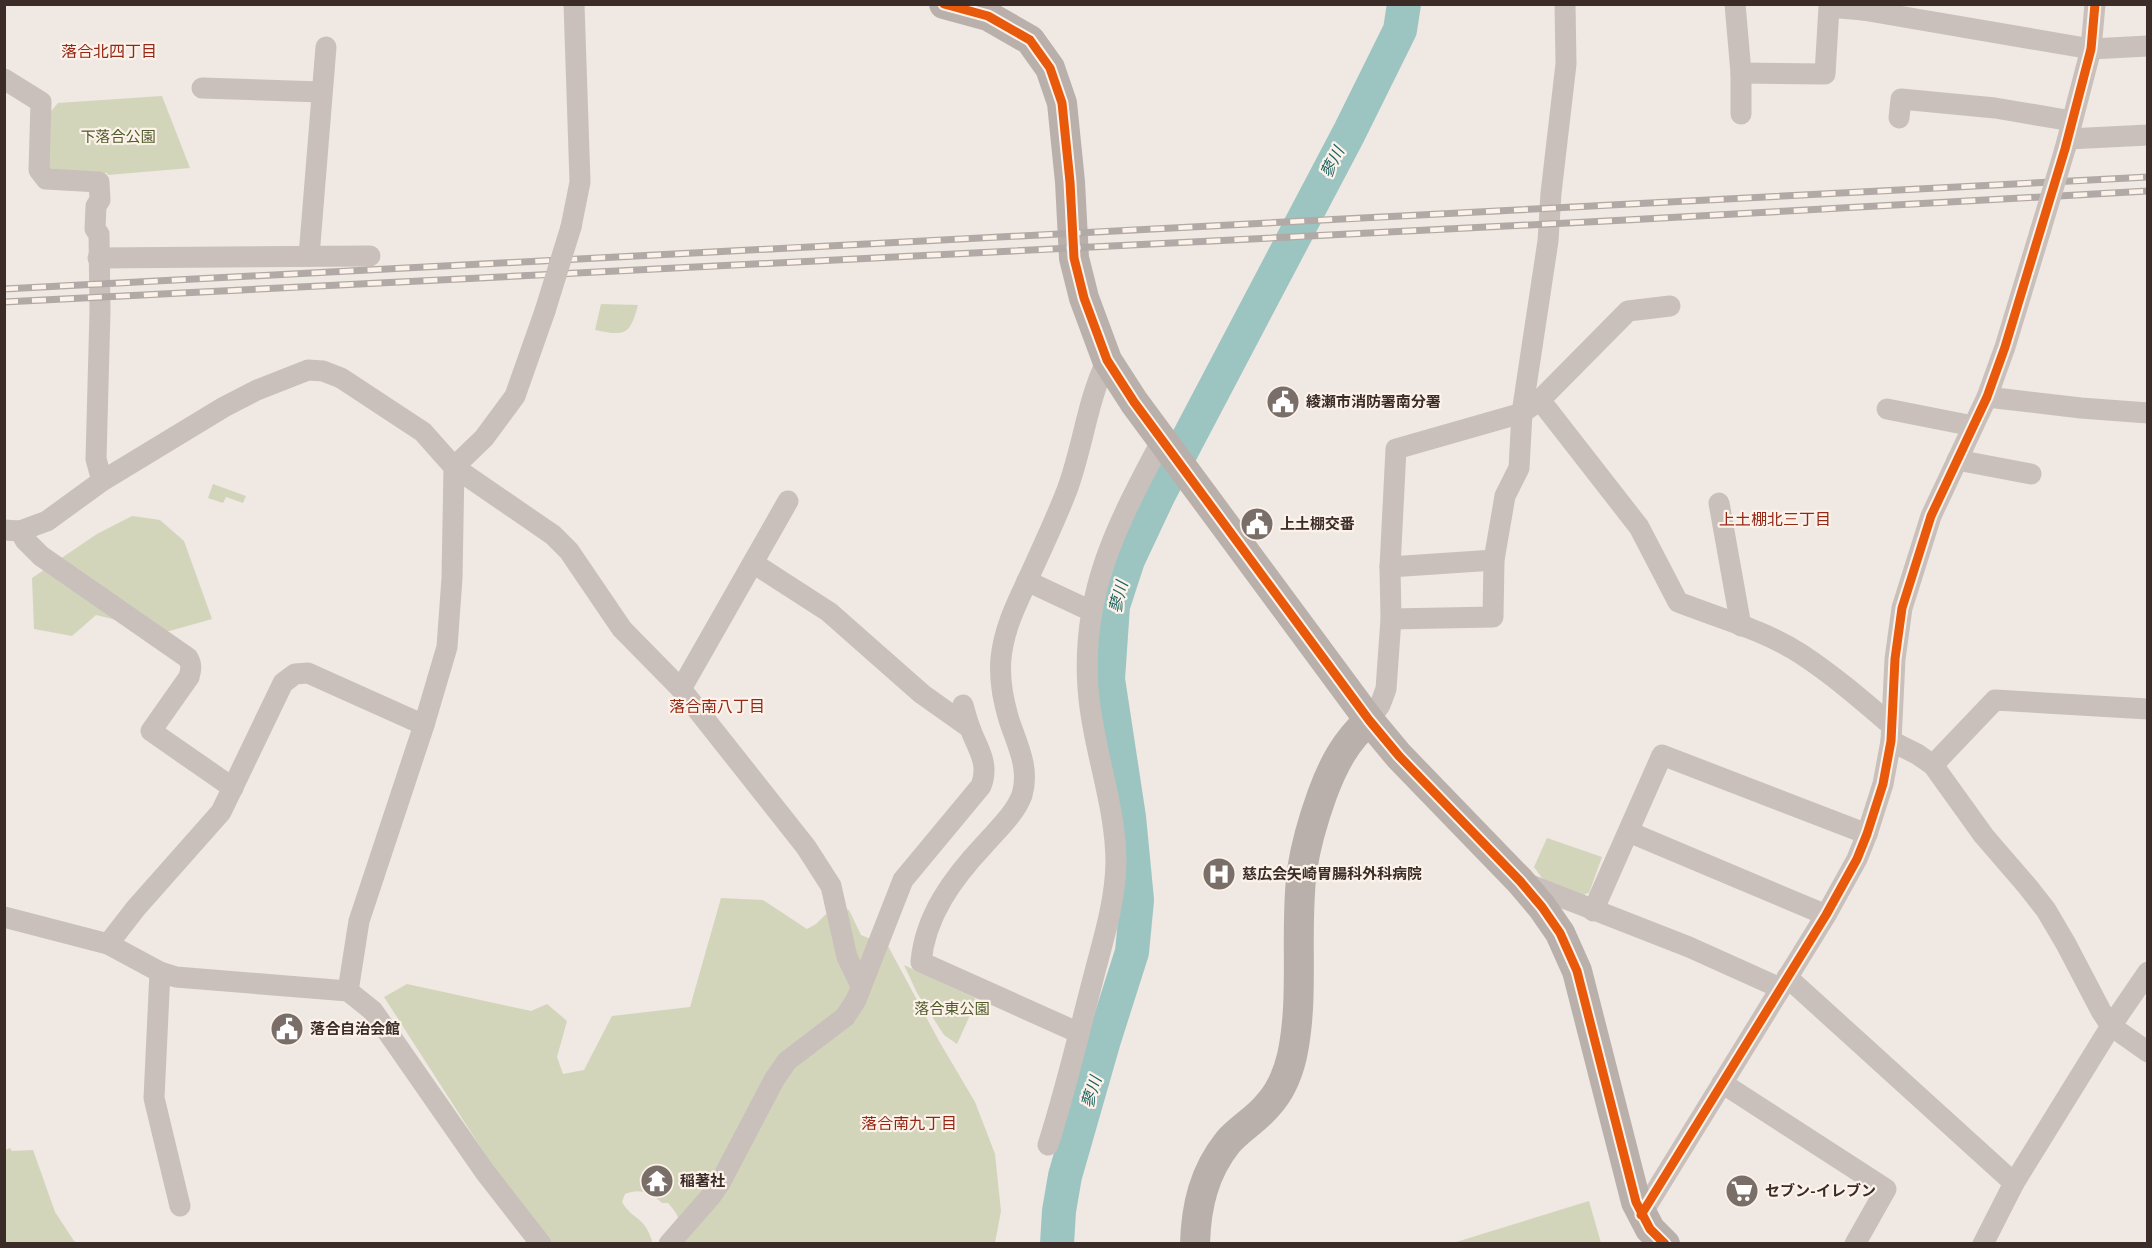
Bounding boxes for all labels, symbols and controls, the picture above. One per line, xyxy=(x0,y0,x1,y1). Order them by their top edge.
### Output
district label: 落合北四丁目 xyxy=(61,42,157,61)
park label: 下落合公園 xyxy=(80,128,156,145)
water label: 蓼川 xyxy=(1317,142,1349,181)
public building icon: 綾瀬市消防署南分署 xyxy=(1265,384,1301,420)
place label: 綾瀬市消防署南分署 xyxy=(1306,393,1441,410)
public building icon: 上土棚交番 xyxy=(1239,506,1275,542)
district label: 上土棚北三丁目 xyxy=(1719,510,1831,529)
place label: 上土棚交番 xyxy=(1280,515,1355,532)
water label: 蓼川 xyxy=(1105,577,1132,615)
district label: 落合南八丁目 xyxy=(669,697,765,716)
hospital icon: 慈広会矢崎胃腸科外科病院 xyxy=(1201,856,1237,892)
place label: 慈広会矢崎胃腸科外科病院 xyxy=(1242,865,1422,882)
park label: 落合東公園 xyxy=(914,1000,990,1017)
public building icon: 落合自治会館 xyxy=(269,1011,305,1047)
place label: 落合自治会館 xyxy=(310,1020,400,1037)
water label: 蓼川 xyxy=(1078,1072,1106,1110)
district label: 落合南九丁目 xyxy=(861,1114,957,1133)
temple icon: 稲著社 xyxy=(639,1163,675,1199)
place label: 稲著社 xyxy=(680,1172,725,1189)
supermarket icon: セブン-イレブン xyxy=(1724,1173,1760,1209)
place label: セブン-イレブン xyxy=(1765,1182,1876,1199)

